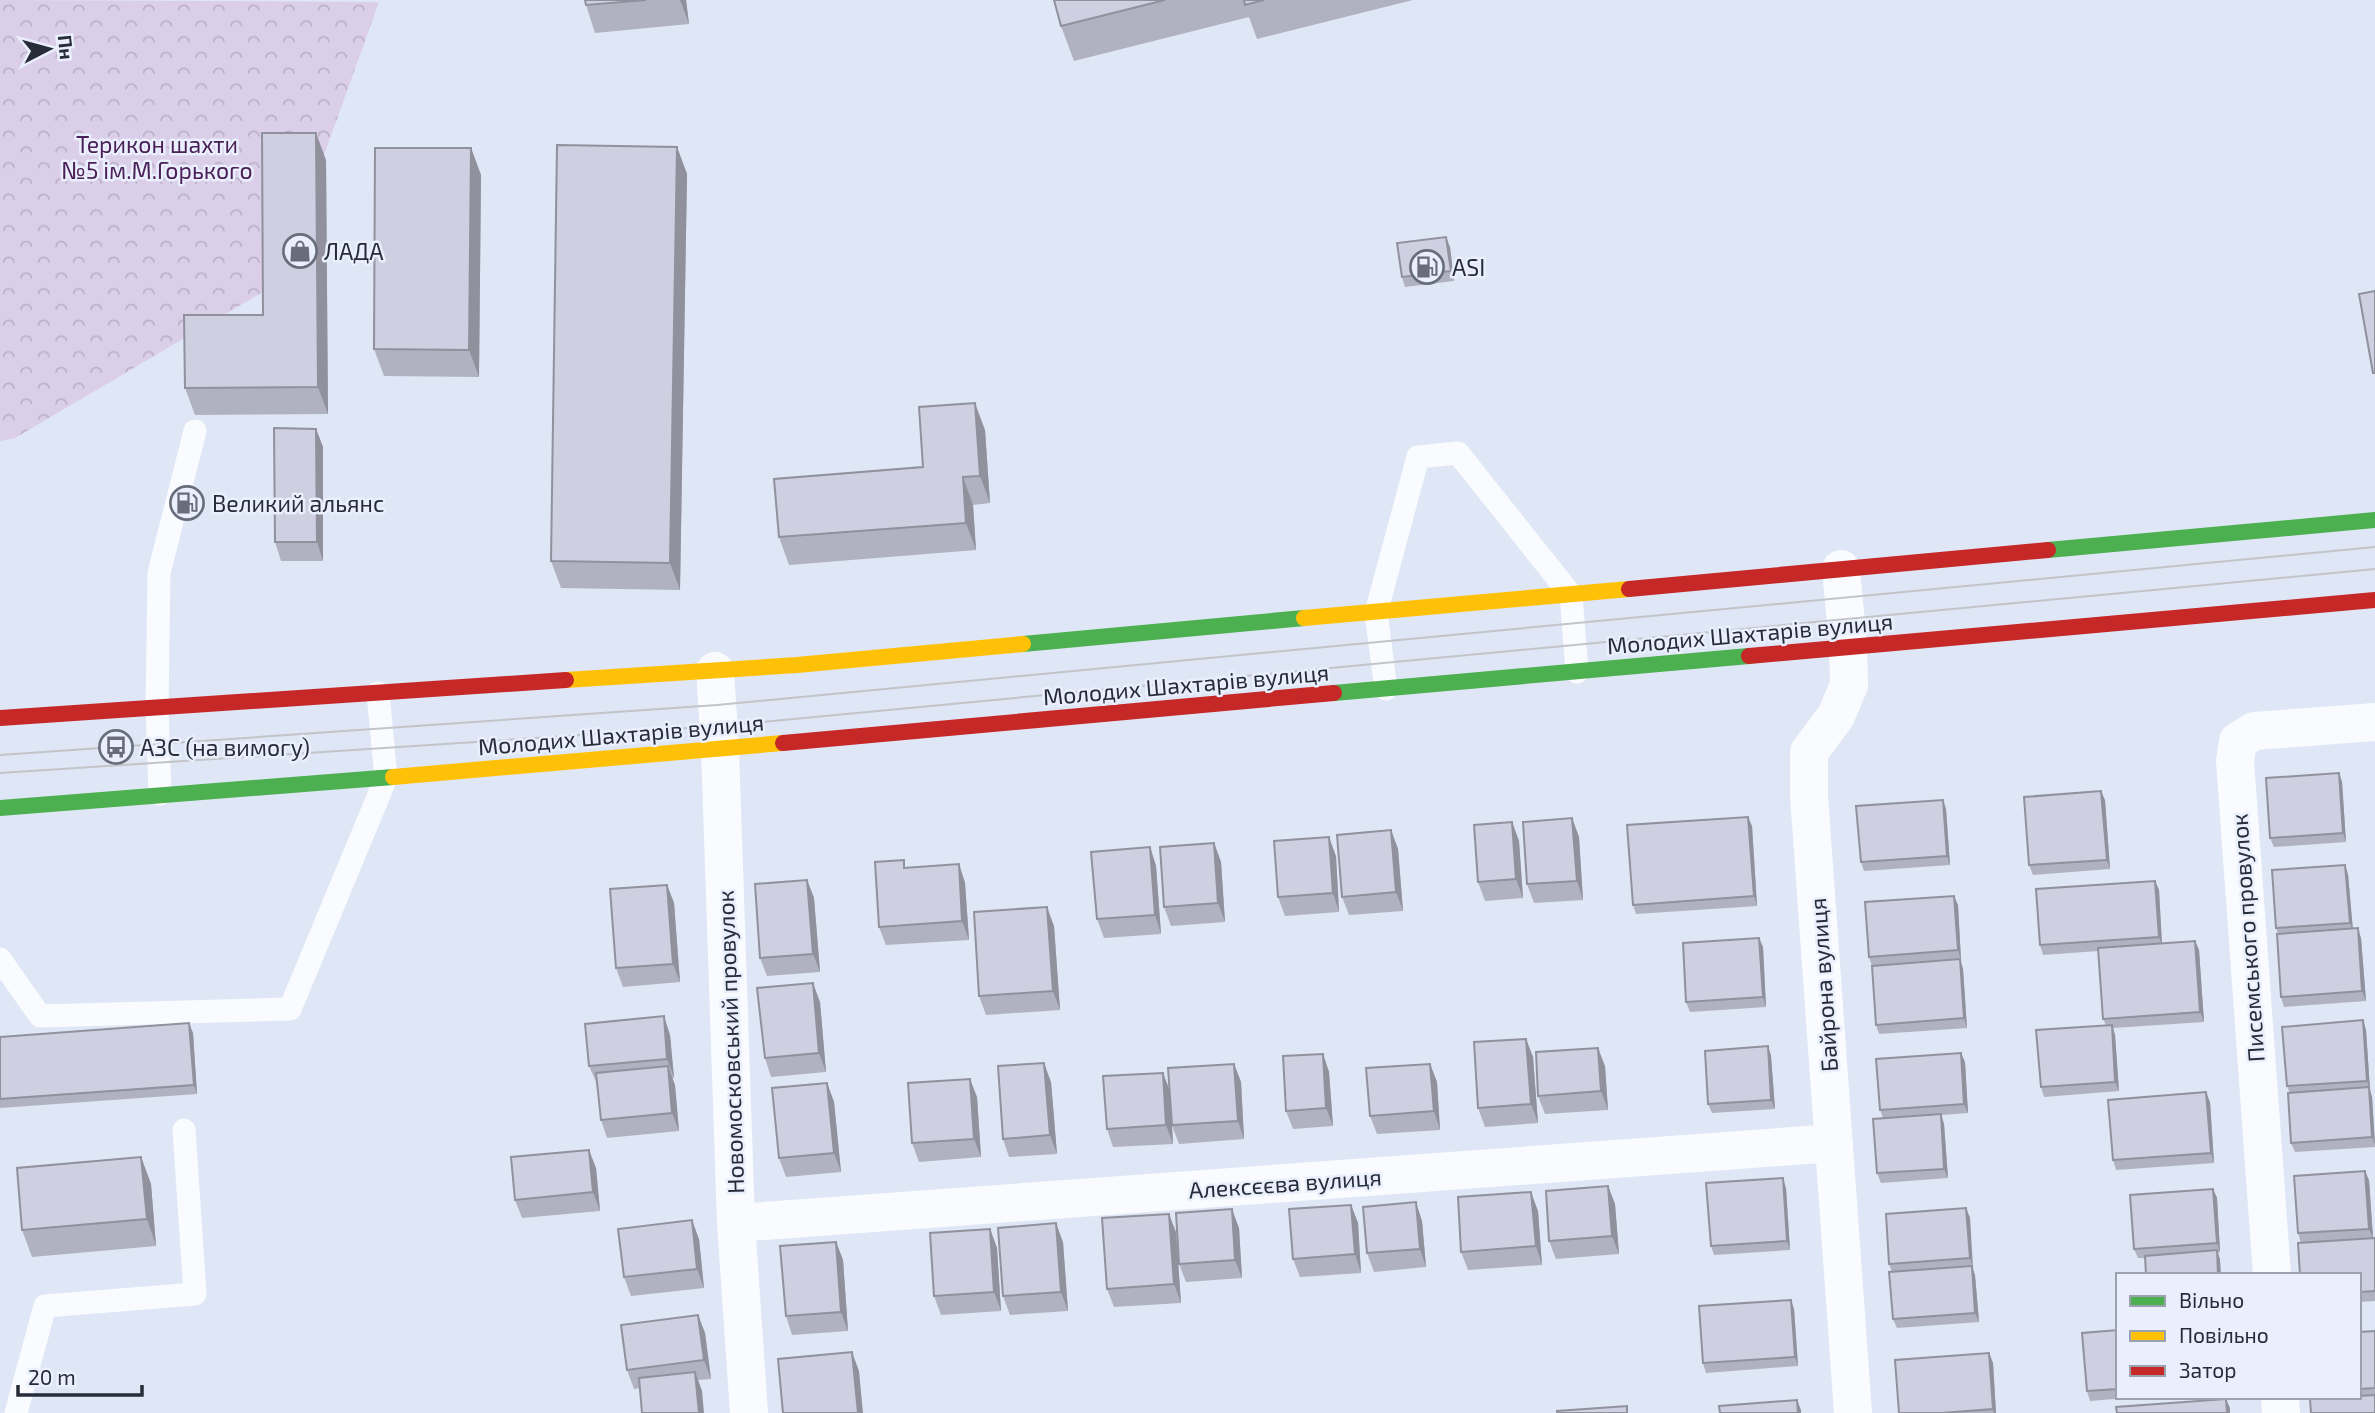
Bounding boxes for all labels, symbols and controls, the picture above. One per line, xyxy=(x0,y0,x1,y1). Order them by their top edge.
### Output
north arrow xyxy=(14,14,84,84)
text: Пн xyxy=(54,34,79,61)
park label: Терикон шахти №5 ім.М.Горького xyxy=(61,130,253,184)
shop icon: ЛАДА xyxy=(281,232,319,270)
place label: ЛАДА xyxy=(324,237,384,265)
fuel station icon: ASI xyxy=(1408,248,1446,286)
place label: ASI xyxy=(1452,253,1485,281)
fuel station icon: Великий альянс xyxy=(168,484,206,522)
place label: Великий альянс xyxy=(212,489,384,517)
street label: Молодих Шахтарів вулиця xyxy=(1606,607,1894,660)
street label: Молодих Шахтарів вулиця xyxy=(1042,658,1330,711)
street label: Молодих Шахтарів вулиця xyxy=(477,708,765,761)
bus stop icon: АЗС (на вимогу) xyxy=(97,728,135,766)
place label: АЗС (на вимогу) xyxy=(140,733,310,762)
street label: Писемського провулок xyxy=(2224,813,2271,1063)
street label: Новомосковський провулок xyxy=(711,890,750,1194)
street label: Байрона вулиця xyxy=(1803,897,1844,1073)
street label: Алексєєва вулиця xyxy=(1188,1162,1383,1205)
legend xyxy=(2116,1273,2361,1399)
text: Вільно xyxy=(2179,1287,2244,1312)
text: Повільно xyxy=(2179,1322,2269,1347)
scale bar xyxy=(18,1354,142,1398)
text: Затор xyxy=(2179,1357,2237,1382)
text: 20 m xyxy=(28,1364,76,1389)

